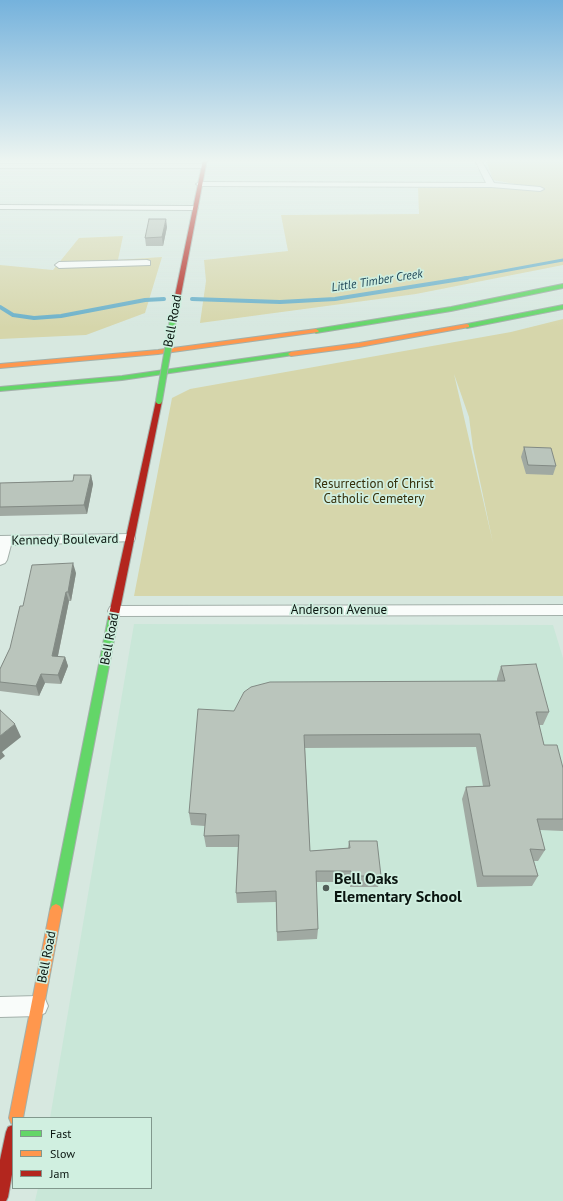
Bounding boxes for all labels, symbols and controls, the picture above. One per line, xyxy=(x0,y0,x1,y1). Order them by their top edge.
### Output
water label: Little Timber Creek xyxy=(330,267,424,295)
street label: Bell Road xyxy=(161,294,185,348)
park label: Resurrection of Christ Catholic Cemetery xyxy=(314,476,434,507)
street label: Kennedy Boulevard xyxy=(11,531,119,549)
street label: Anderson Avenue xyxy=(291,602,387,618)
street label: Bell Road xyxy=(97,612,123,666)
place label: Bell Oaks Elementary School xyxy=(334,869,462,907)
marker: Bell Oaks Elementary School xyxy=(321,883,331,893)
street label: Bell Road xyxy=(34,930,60,984)
legend xyxy=(12,1117,152,1189)
text: Fast xyxy=(50,1126,71,1141)
text: Slow xyxy=(50,1146,75,1161)
text: Jam xyxy=(50,1166,69,1181)

